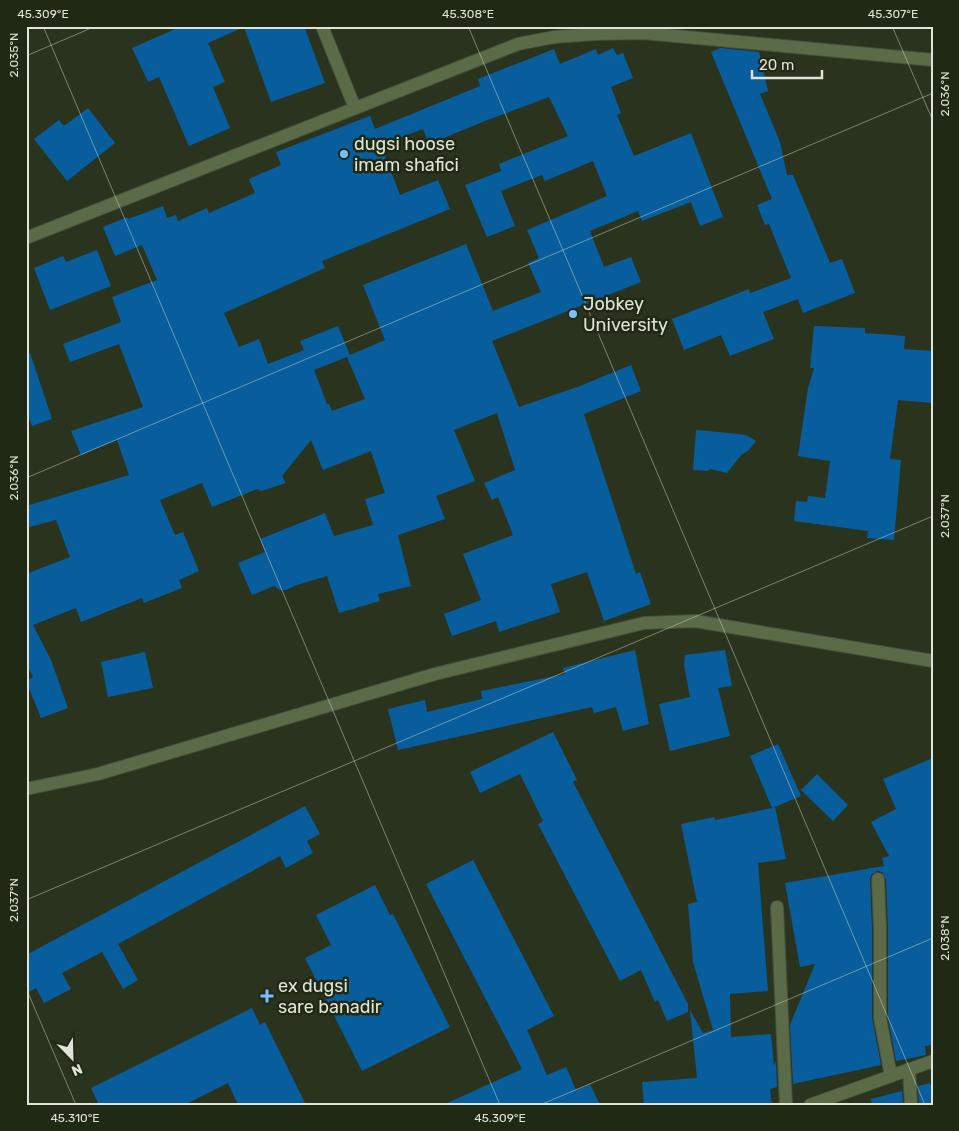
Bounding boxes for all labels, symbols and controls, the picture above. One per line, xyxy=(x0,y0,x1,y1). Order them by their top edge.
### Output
text: 45.309°E xyxy=(17,7,69,21)
text: 45.308°E xyxy=(442,7,494,21)
text: 45.307°E xyxy=(868,7,918,21)
text: 2.035°N xyxy=(7,33,21,77)
scale bar xyxy=(752,48,822,80)
text: 20 m xyxy=(759,56,794,74)
text: 2.036°N xyxy=(938,72,952,116)
place label: dugsi hoose imam shafici xyxy=(354,133,459,176)
marker: dugsi hoose imam shafici xyxy=(338,148,350,160)
place label: Jobkey University xyxy=(583,293,668,336)
marker: Jobkey University xyxy=(567,308,579,320)
text: 2.036°N xyxy=(7,456,21,500)
text: 2.037°N xyxy=(938,494,952,538)
text: 2.037°N xyxy=(7,878,21,922)
text: 2.038°N xyxy=(938,915,952,961)
place label: ex dugsi sare banadir xyxy=(278,975,382,1018)
marker: ex dugsi sare banadir xyxy=(260,989,274,1003)
north arrow xyxy=(48,1034,98,1084)
text: N xyxy=(69,1060,85,1079)
text: 45.310°E xyxy=(50,1111,100,1125)
text: 45.309°E xyxy=(474,1111,526,1125)

